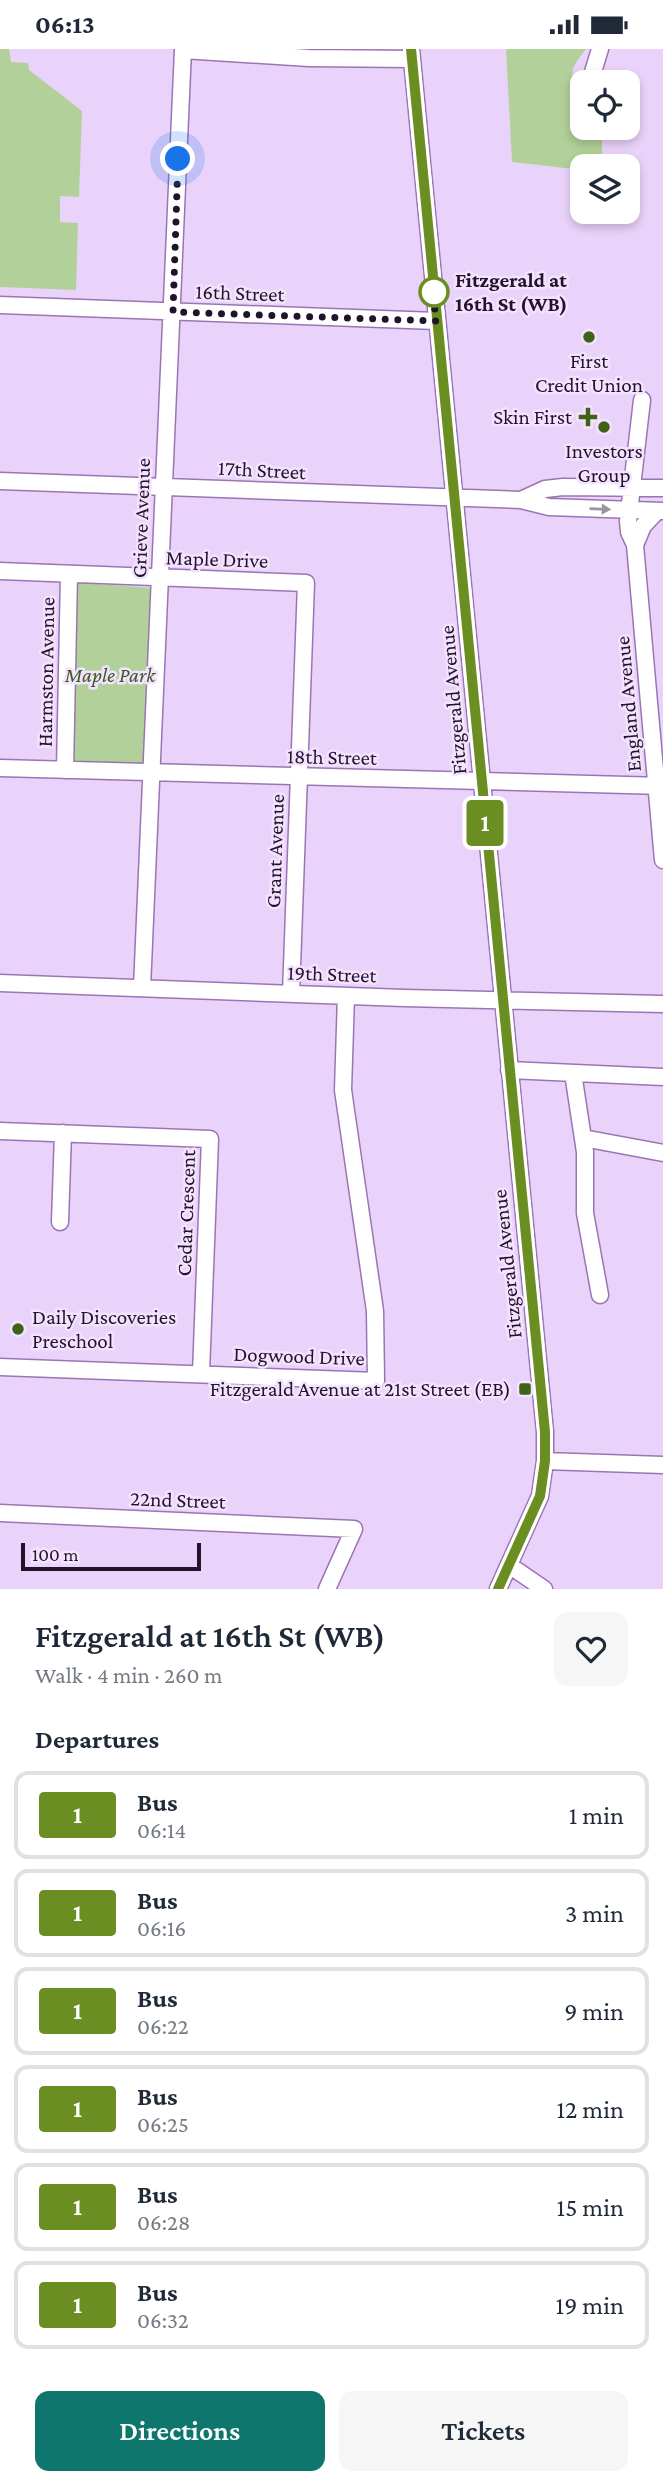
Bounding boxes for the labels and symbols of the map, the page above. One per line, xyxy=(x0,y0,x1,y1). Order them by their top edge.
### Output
your location xyxy=(160,141,195,176)
place label: Fitzgerald at 16th St (WB) xyxy=(455,268,568,316)
marker: Fitzgerald at 16th St (WB) xyxy=(419,277,449,307)
street label: 16th Street xyxy=(195,279,286,307)
marker: First Credit Union xyxy=(581,329,597,345)
place label: First Credit Union xyxy=(535,349,643,397)
place label: Skin First xyxy=(493,405,573,429)
marker: Skin First xyxy=(578,407,598,427)
marker: Investors Group xyxy=(596,419,612,435)
place label: Investors Group xyxy=(565,439,643,487)
street label: 17th Street xyxy=(217,456,308,484)
street label: Grieve Avenue xyxy=(127,458,155,578)
one-way arrow xyxy=(589,504,611,515)
street label: Maple Drive xyxy=(165,545,269,573)
street label: Harmston Avenue xyxy=(33,597,59,747)
street label: Fitzgerald Avenue xyxy=(435,624,471,776)
street label: England Avenue xyxy=(610,635,646,773)
park label: Maple Park xyxy=(64,663,156,687)
street label: 18th Street xyxy=(287,744,378,770)
street label: Grant Avenue xyxy=(261,794,289,908)
line badge: 1 xyxy=(462,800,508,846)
street label: 19th Street xyxy=(287,960,378,988)
street label: Cedar Crescent xyxy=(172,1148,200,1277)
street label: Fitzgerald Avenue xyxy=(487,1188,527,1340)
place label: Daily Discoveries Preschool xyxy=(32,1305,176,1353)
marker: Daily Discoveries Preschool xyxy=(10,1321,26,1337)
street label: Dogwood Drive xyxy=(233,1342,365,1370)
place label: Fitzgerald Avenue at 21st Street (EB) xyxy=(210,1377,511,1401)
marker: Fitzgerald Avenue at 21st Street (EB) xyxy=(517,1381,533,1397)
street label: 22nd Street xyxy=(130,1486,227,1514)
scale bar xyxy=(21,1540,201,1572)

